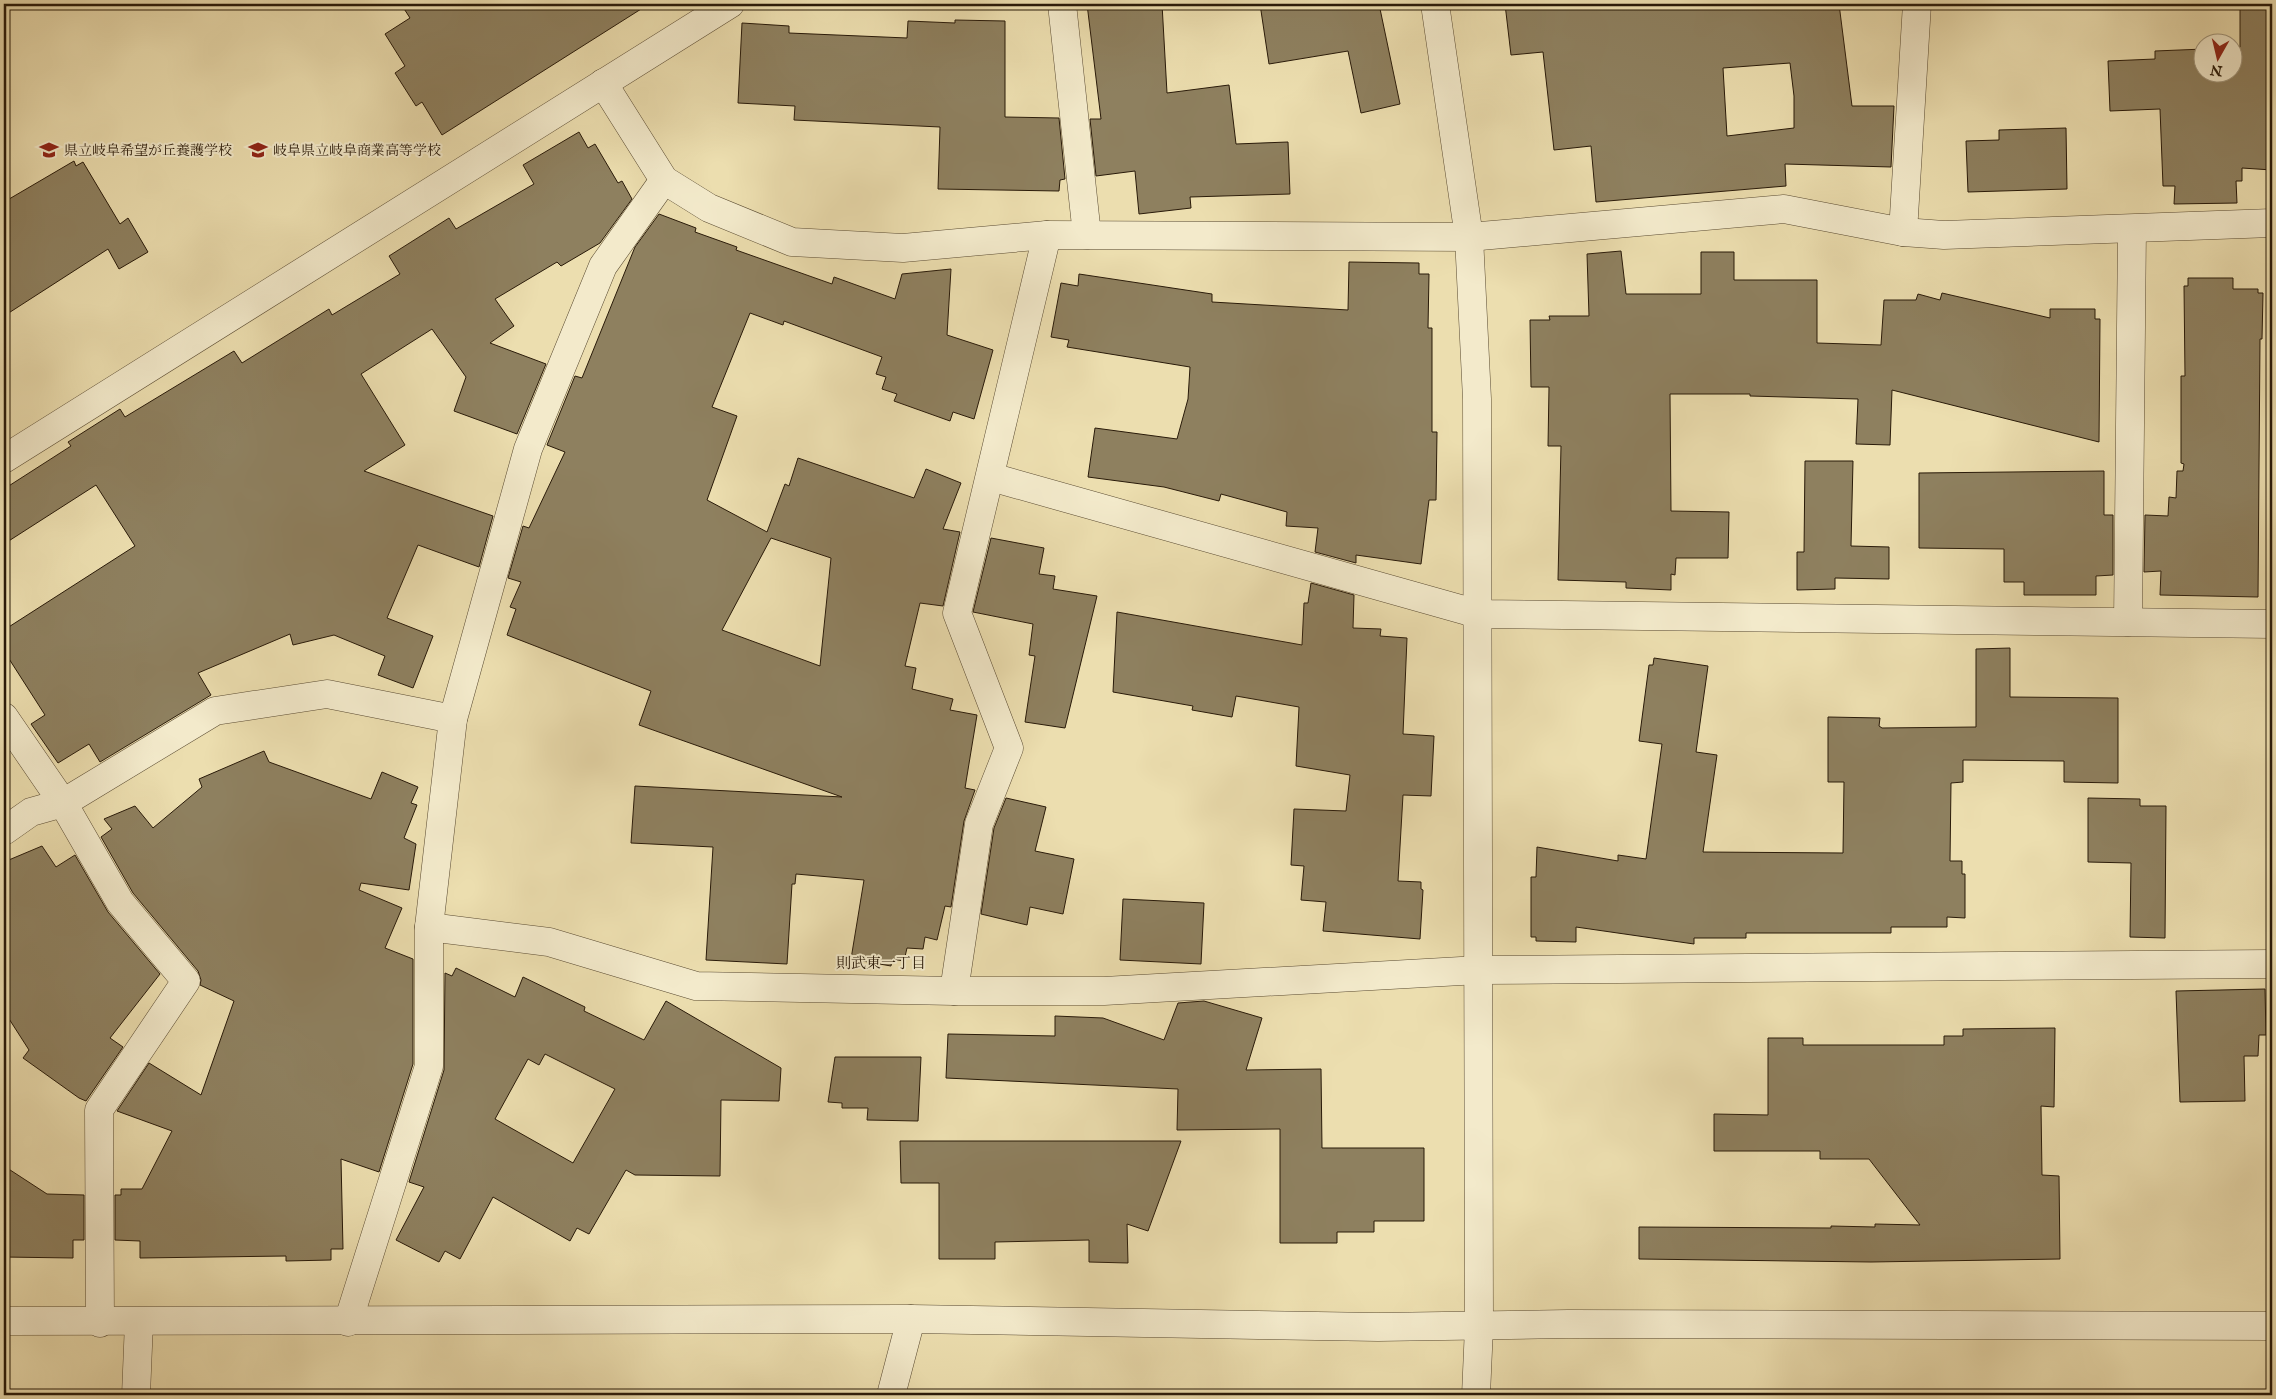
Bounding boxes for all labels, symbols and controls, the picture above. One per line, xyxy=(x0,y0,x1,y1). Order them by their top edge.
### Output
north arrow xyxy=(2194,32,2244,82)
text: N xyxy=(2209,60,2225,80)
school or university icon: 県立岐阜希望が丘養護学校 xyxy=(38,139,60,161)
school or university icon: 岐阜県立岐阜商業高等学校 xyxy=(247,139,269,161)
place label: 県立岐阜希望が丘養護学校 xyxy=(64,142,232,160)
place label: 岐阜県立岐阜商業高等学校 xyxy=(273,142,441,160)
district label: 則武東一丁目 xyxy=(836,954,926,973)

